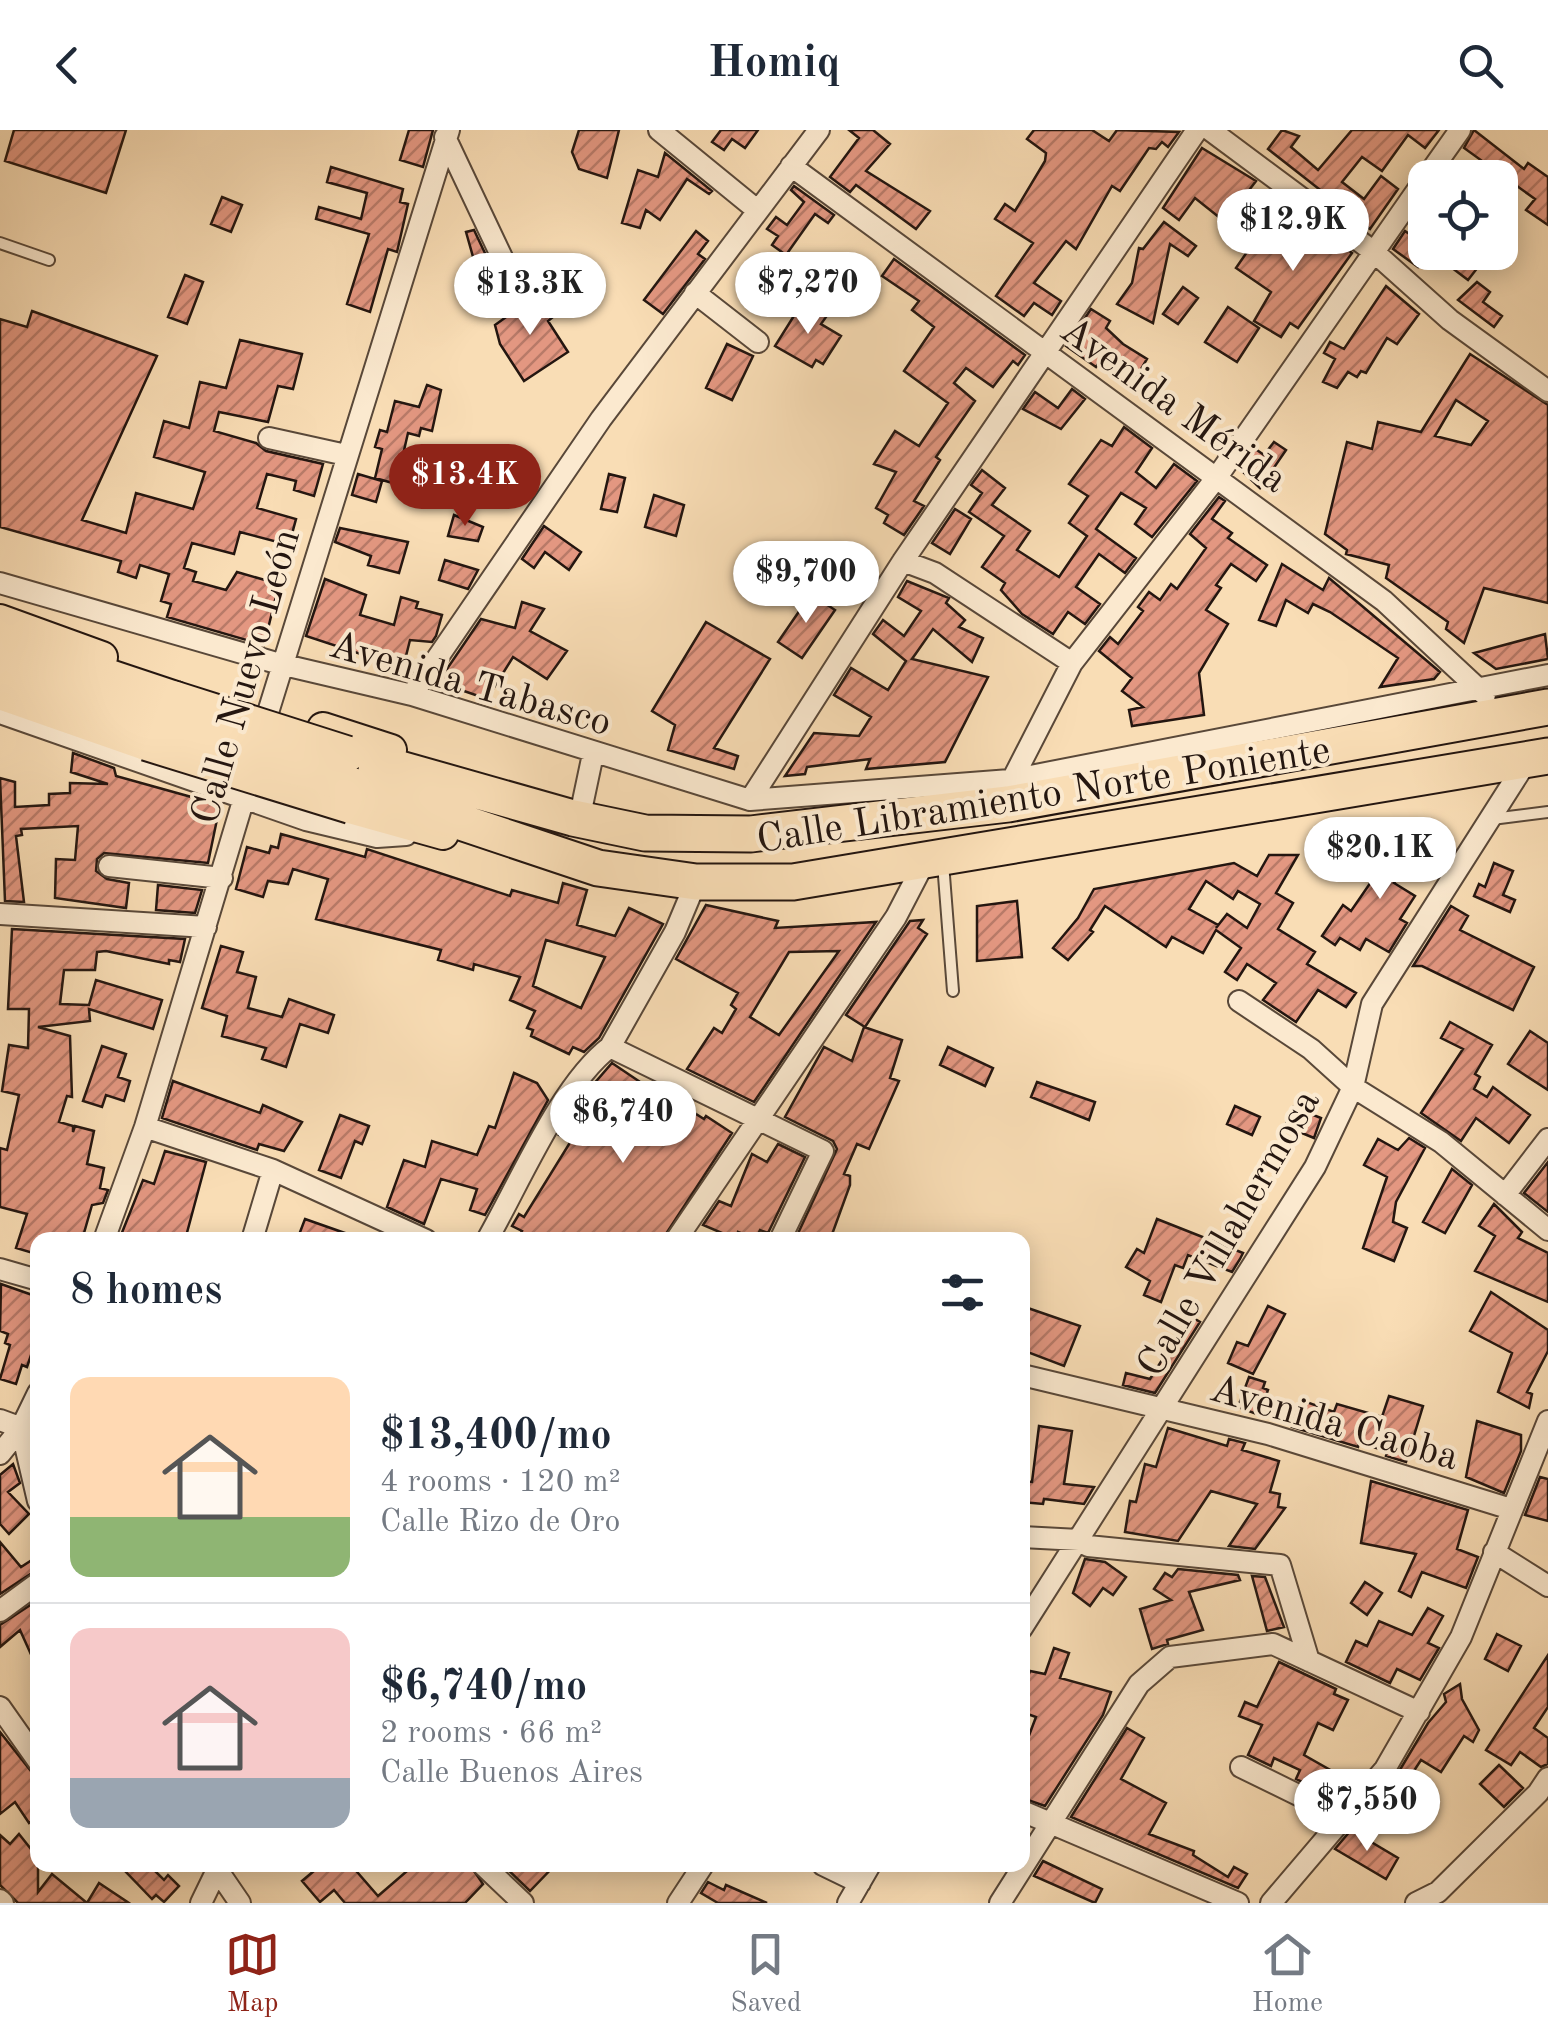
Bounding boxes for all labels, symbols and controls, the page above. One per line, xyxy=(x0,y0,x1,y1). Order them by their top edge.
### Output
icon: back xyxy=(40,38,95,93)
icon: search xyxy=(1453,38,1508,93)
text: Homiq xyxy=(708,42,840,87)
map controls xyxy=(1408,160,1518,270)
button: locate xyxy=(1408,160,1518,270)
pin: $12.9K xyxy=(1212,189,1374,274)
text: $12.9K xyxy=(1239,205,1347,237)
pin: $7,270 xyxy=(727,252,889,337)
pin: $13.3K xyxy=(449,253,611,338)
text: $7,270 xyxy=(757,268,859,300)
text: $13.3K xyxy=(476,269,584,301)
street label: Avenida Mérida xyxy=(1052,311,1294,502)
pin: $13.4K xyxy=(384,444,546,529)
text: $13.4K xyxy=(411,460,519,492)
street label: Calle Nuevo León xyxy=(187,525,309,829)
pin: $9,700 xyxy=(725,541,887,626)
text: $9,700 xyxy=(755,557,857,589)
street label: Avenida Tabasco xyxy=(324,627,615,745)
street label: Calle Libramiento Norte Poniente xyxy=(754,732,1333,862)
pin: $20.1K xyxy=(1299,817,1461,902)
text: $20.1K xyxy=(1326,833,1434,865)
pin: $6,740 xyxy=(542,1081,704,1166)
street label: Calle Villahermosa xyxy=(1132,1083,1329,1384)
text: $6,740 xyxy=(572,1097,674,1129)
icon: filters xyxy=(935,1265,990,1320)
text: 8 homes xyxy=(70,1271,222,1313)
street label: Avenida Caoba xyxy=(1205,1370,1463,1479)
text: $13,400/mo xyxy=(380,1416,612,1458)
icon: home xyxy=(150,1417,270,1537)
text: 4 rooms · 120 m² xyxy=(380,1467,621,1499)
text: Calle Rizo de Oro xyxy=(380,1507,620,1539)
text: $6,740/mo xyxy=(380,1667,587,1709)
icon: home xyxy=(150,1668,270,1788)
text: 2 rooms · 66 m² xyxy=(380,1718,602,1750)
text: Calle Buenos Aires xyxy=(380,1758,643,1790)
pin: $7,550 xyxy=(1286,1769,1448,1854)
text: $7,550 xyxy=(1316,1785,1418,1817)
tab: Map xyxy=(225,1927,280,2022)
tab: Saved xyxy=(730,1927,802,2022)
tab: Home xyxy=(1252,1927,1323,2022)

